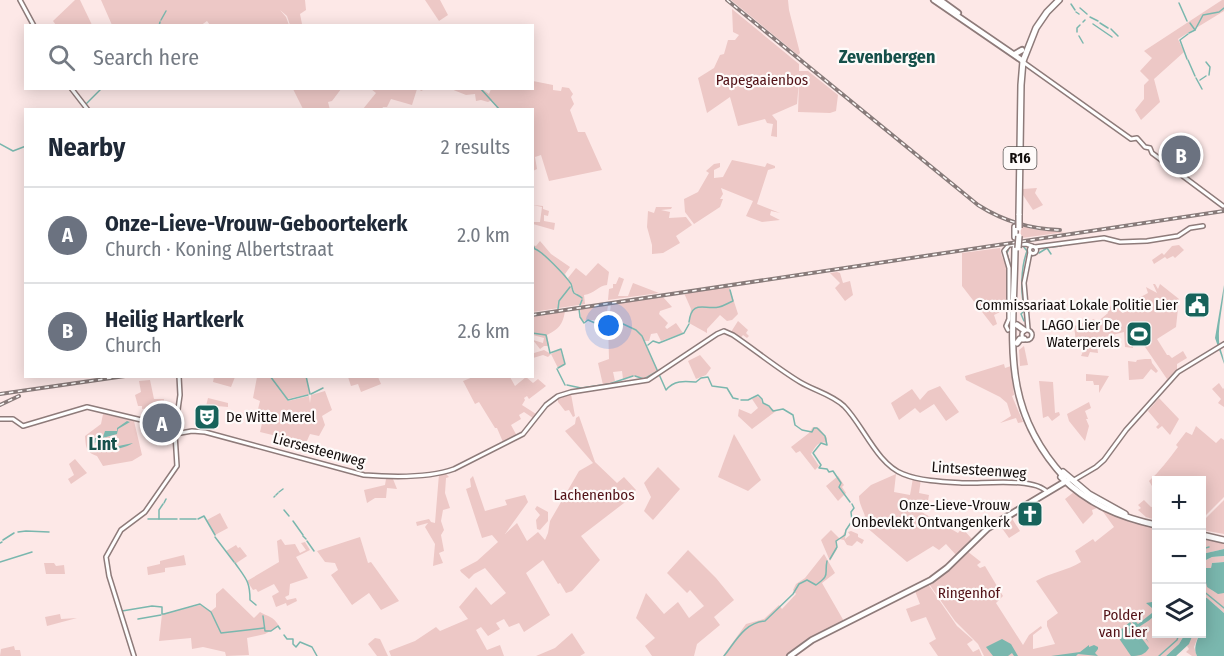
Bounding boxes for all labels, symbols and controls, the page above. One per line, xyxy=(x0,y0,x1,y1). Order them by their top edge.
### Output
search box xyxy=(24,24,534,90)
icon: search xyxy=(45,41,78,74)
text: Search here xyxy=(93,44,199,71)
district label: Zevenbergen xyxy=(839,46,935,68)
park label: Papegaaienbos xyxy=(716,71,808,89)
text: Nearby xyxy=(48,132,125,163)
pin: B xyxy=(1162,132,1200,178)
text: 2 results xyxy=(441,135,510,159)
road number: R16 xyxy=(1004,147,1036,169)
text: Onze-Lieve-Vrouw-Geboortekerk xyxy=(105,210,408,237)
text: A xyxy=(62,223,73,247)
text: 2.0 km xyxy=(457,223,510,247)
text: Church · Koning Albertstraat xyxy=(105,237,333,261)
public building icon: Commissariaat Lokale Politie Lier xyxy=(1182,290,1212,320)
place label: Commissariaat Lokale Politie Lier xyxy=(975,296,1179,314)
text: Heilig Hartkerk xyxy=(105,306,244,333)
your location xyxy=(594,311,623,340)
place label: LAGO Lier De Waterperels xyxy=(1041,316,1120,351)
text: B xyxy=(62,319,73,343)
text: 2.6 km xyxy=(458,319,510,343)
sports icon: LAGO Lier De Waterperels xyxy=(1124,319,1154,349)
text: Church xyxy=(105,333,161,357)
pin: A xyxy=(142,400,182,446)
theatre icon: De Witte Merel xyxy=(192,402,222,432)
place label: De Witte Merel xyxy=(226,408,315,426)
street label: Liersesteenweg xyxy=(271,429,367,471)
district label: Lint xyxy=(89,433,118,455)
street label: Lintsesteenweg xyxy=(931,458,1027,482)
map controls xyxy=(1152,476,1206,638)
button: + xyxy=(1152,476,1206,530)
park label: Lachenenbos xyxy=(553,486,635,504)
place label: Onze-Lieve-Vrouw Onbevlekt Ontvangenkerk xyxy=(851,496,1010,531)
church icon: Onze-Lieve-Vrouw Onbevlekt Ontvangenkerk xyxy=(1015,499,1045,529)
button: − xyxy=(1152,530,1206,584)
park label: Ringenhof xyxy=(938,584,1002,602)
button: layers xyxy=(1152,584,1206,638)
park label: Polder van Lier xyxy=(1099,606,1148,641)

